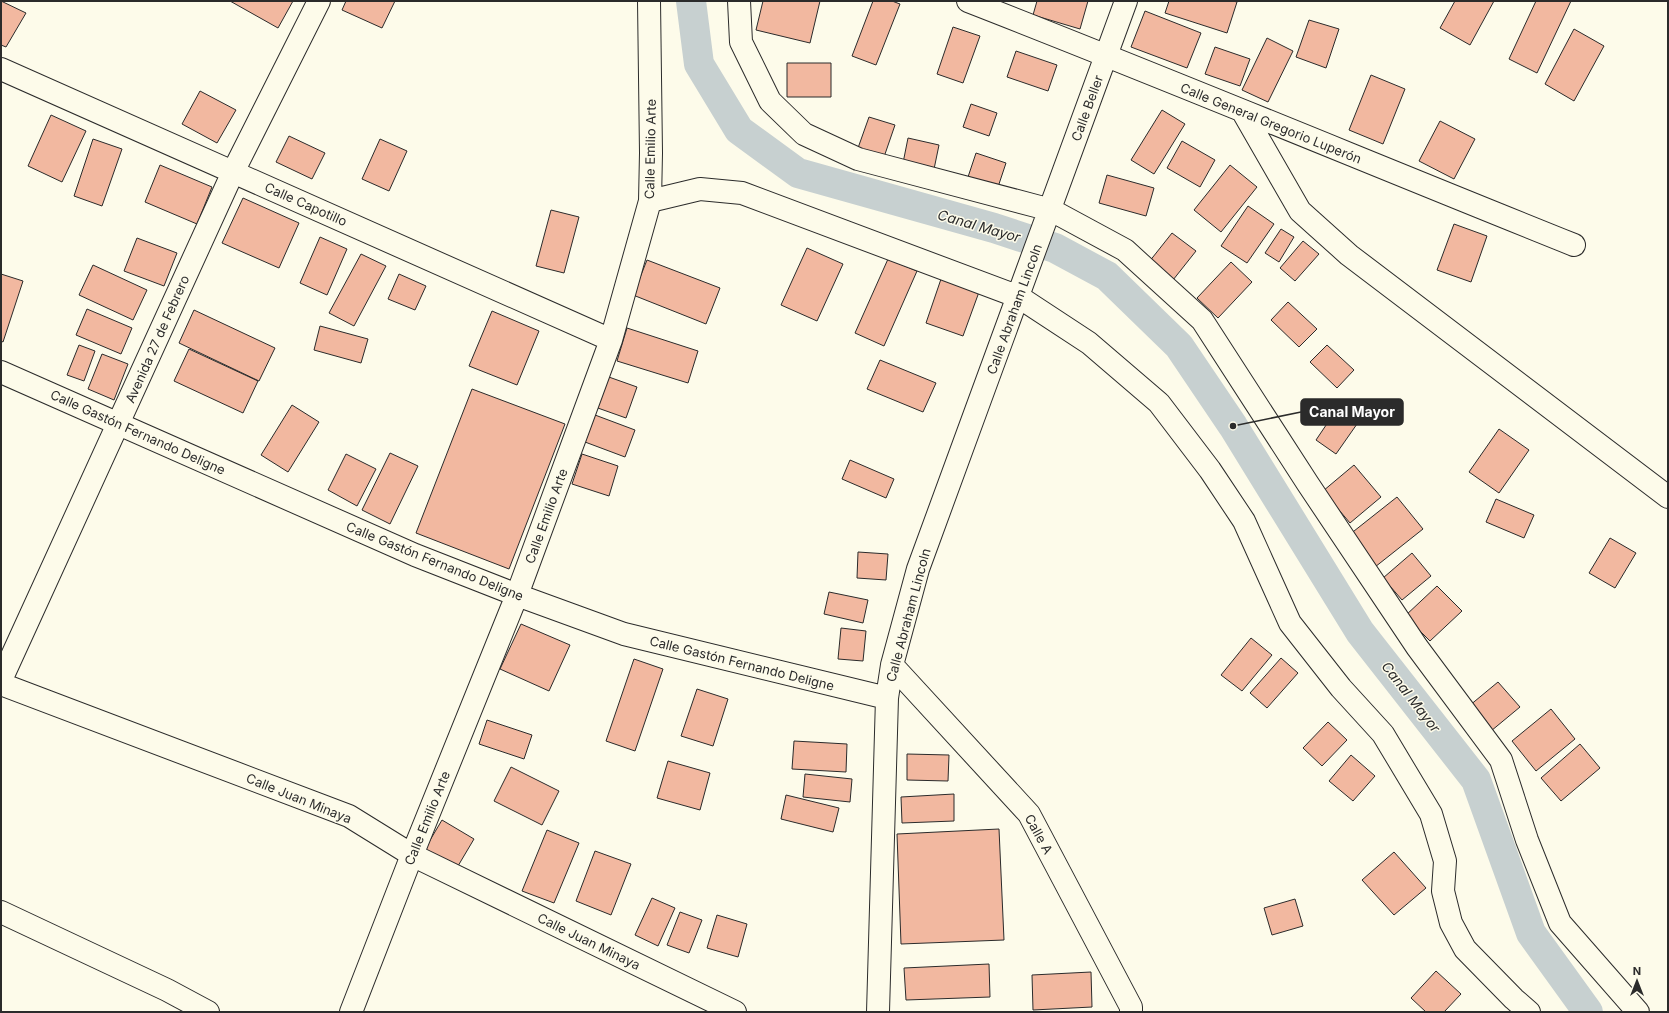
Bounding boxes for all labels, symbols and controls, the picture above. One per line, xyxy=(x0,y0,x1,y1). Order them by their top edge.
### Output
street label: Calle Beller xyxy=(1068,73,1106,143)
street label: Calle General Gregorio Luperón xyxy=(1178,79,1364,167)
street label: Calle Emilio Arte xyxy=(641,99,659,199)
street label: Calle Capotillo xyxy=(262,179,350,229)
water label: Canal Mayor xyxy=(936,206,1023,246)
street label: Calle Abraham Lincoln xyxy=(983,242,1045,376)
street label: Avenida 27 de Febrero xyxy=(122,273,192,405)
street label: Calle Gastón Fernando Deligne xyxy=(48,386,228,478)
callout: Canal Mayor xyxy=(1301,399,1403,425)
text: Canal Mayor xyxy=(1309,403,1395,420)
street label: Calle Emilio Arte xyxy=(521,466,571,566)
street label: Calle Gastón Fernando Deligne xyxy=(344,518,526,604)
street label: Calle Abraham Lincoln xyxy=(882,546,934,684)
street label: Calle Gastón Fernando Deligne xyxy=(648,632,836,694)
water label: Canal Mayor xyxy=(1378,658,1445,736)
street label: Calle Emilio Arte xyxy=(401,769,453,867)
street label: Calle Juan Minaya xyxy=(244,770,354,826)
street label: Calle A xyxy=(1022,811,1057,857)
street label: Calle Juan Minaya xyxy=(535,909,643,973)
north arrow xyxy=(1617,961,1657,1001)
text: N xyxy=(1633,964,1641,978)

